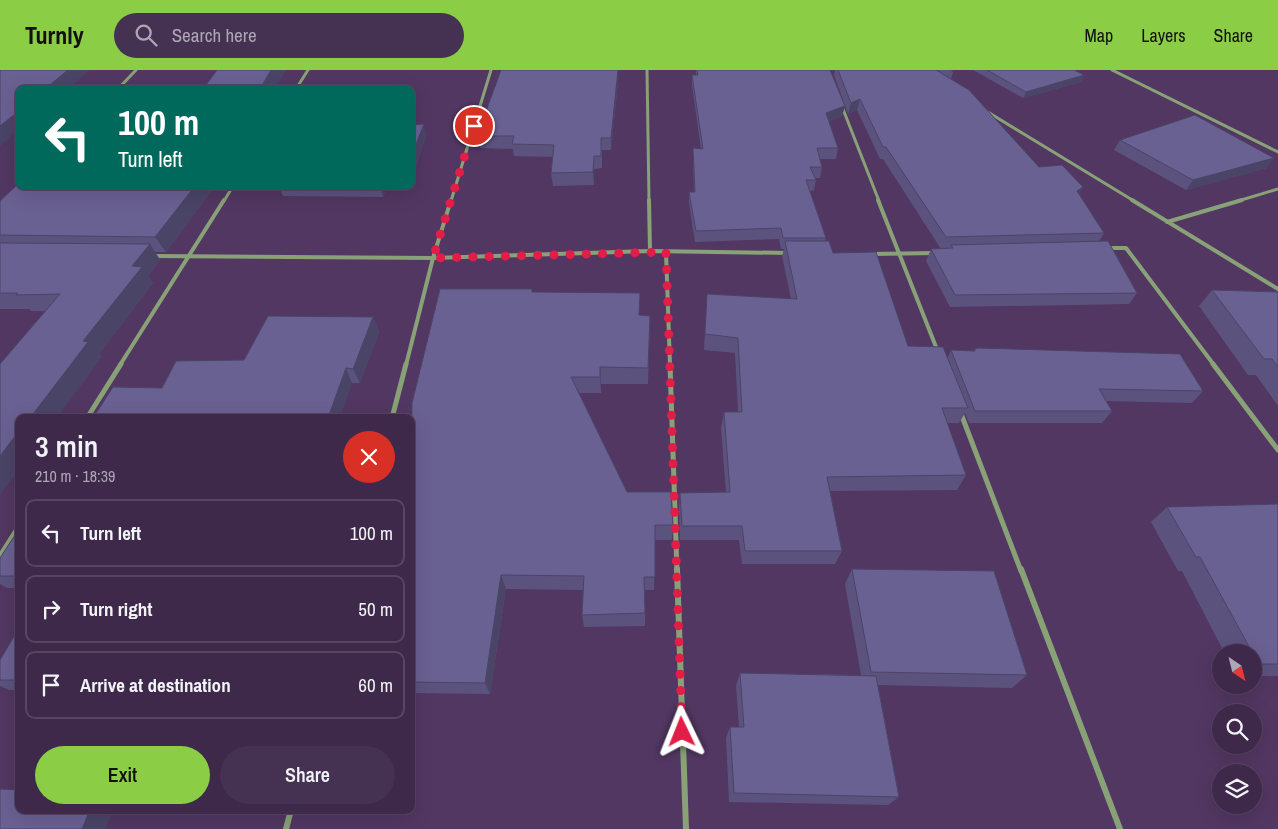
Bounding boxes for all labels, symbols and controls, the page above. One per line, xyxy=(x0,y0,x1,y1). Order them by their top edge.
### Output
search box xyxy=(114,13,464,58)
text: Turnly xyxy=(25,19,84,51)
icon: search xyxy=(132,21,160,49)
text: Search here xyxy=(172,22,257,48)
text: Map xyxy=(1085,23,1113,48)
text: Layers xyxy=(1141,23,1186,48)
text: Share xyxy=(1214,23,1253,48)
text: 100 m xyxy=(118,99,199,146)
icon: left xyxy=(35,105,100,170)
pin xyxy=(453,105,495,147)
icon: arrive xyxy=(460,112,488,140)
text: Turn left xyxy=(118,144,183,174)
text: 3 min xyxy=(35,426,98,466)
button: close xyxy=(343,431,395,483)
text: 210 m · 18:39 xyxy=(35,465,115,487)
icon: left xyxy=(37,519,65,547)
text: Turn left xyxy=(80,520,141,546)
text: 100 m xyxy=(350,520,393,546)
icon: right xyxy=(37,595,65,623)
text: Turn right xyxy=(80,596,152,622)
text: 50 m xyxy=(358,596,393,622)
north arrow xyxy=(1212,644,1262,694)
map controls xyxy=(1212,644,1262,814)
icon: arrive xyxy=(37,671,65,699)
text: Arrive at destination xyxy=(80,672,231,698)
text: 60 m xyxy=(358,672,393,698)
button: search xyxy=(1212,704,1262,754)
position arrow xyxy=(655,705,707,757)
button: Exit xyxy=(35,746,210,804)
button: Share xyxy=(220,746,395,804)
button: layers xyxy=(1212,764,1262,814)

